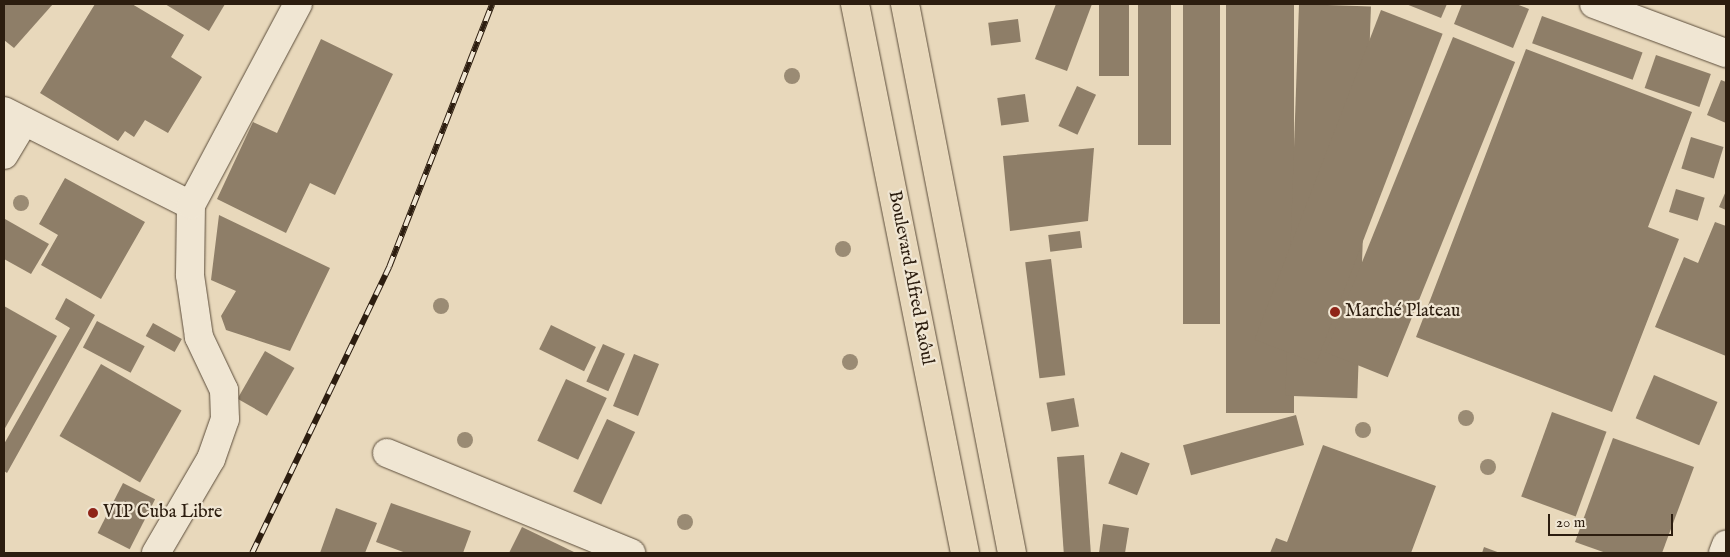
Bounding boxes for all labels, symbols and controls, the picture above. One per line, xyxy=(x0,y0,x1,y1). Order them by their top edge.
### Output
street label: Boulevard Alfred Raôul xyxy=(882,189,938,367)
place label: Marché Plateau xyxy=(1345,301,1460,323)
marker: Marché Plateau xyxy=(1329,306,1341,318)
place label: VIP Cuba Libre xyxy=(103,502,222,524)
scale bar xyxy=(1550,504,1675,536)
marker: VIP Cuba Libre xyxy=(87,507,99,519)
text: 20 m xyxy=(1556,513,1585,532)

